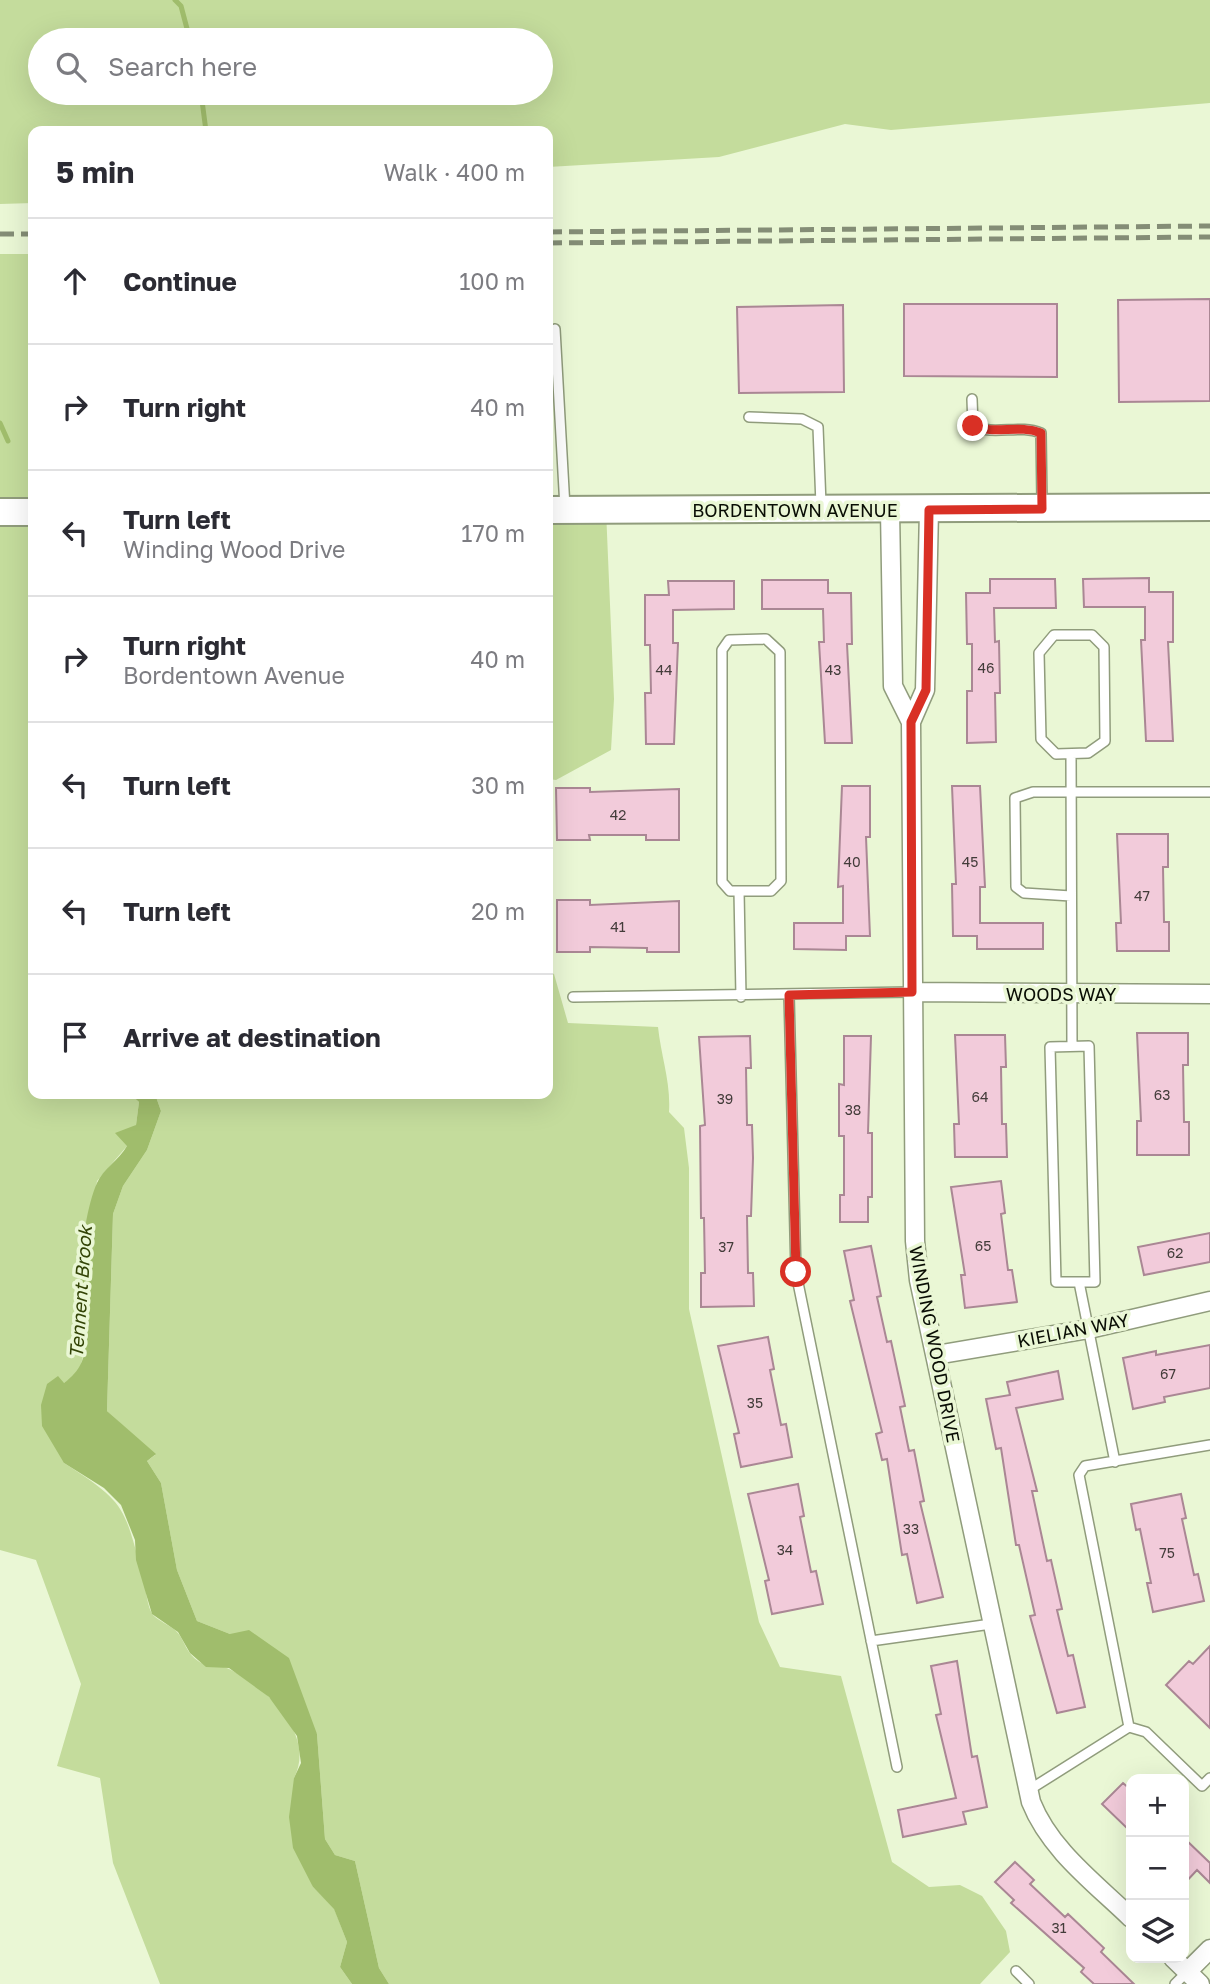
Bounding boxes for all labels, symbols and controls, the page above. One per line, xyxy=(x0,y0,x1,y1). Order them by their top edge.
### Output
search box xyxy=(28,28,553,105)
icon: search xyxy=(52,48,90,86)
text: Search here xyxy=(108,51,257,82)
text: 5 min xyxy=(56,154,134,190)
text: Walk · 400 m xyxy=(383,158,525,186)
icon: ahead xyxy=(56,262,94,300)
text: Continue xyxy=(123,266,237,297)
text: 100 m xyxy=(459,267,525,295)
icon: right xyxy=(56,388,94,426)
text: Turn right xyxy=(123,392,246,423)
text: 40 m xyxy=(471,393,525,421)
route end xyxy=(957,410,988,441)
street label: BORDENTOWN AVENUE xyxy=(692,499,898,521)
text: Turn left xyxy=(123,504,231,535)
icon: left xyxy=(56,514,94,552)
text: 170 m xyxy=(461,519,525,547)
text: Winding Wood Drive xyxy=(123,535,345,563)
text: Turn right xyxy=(123,630,246,661)
icon: right xyxy=(56,640,94,678)
text: 40 m xyxy=(471,645,525,673)
house number: 46 xyxy=(977,659,995,676)
text: Bordentown Avenue xyxy=(123,661,345,689)
house number: 44 xyxy=(655,661,673,678)
house number: 43 xyxy=(825,661,841,678)
icon: left xyxy=(56,766,94,804)
text: Turn left xyxy=(123,770,231,801)
text: 30 m xyxy=(471,771,525,799)
house number: 42 xyxy=(610,806,626,823)
house number: 40 xyxy=(843,853,861,870)
house number: 45 xyxy=(962,853,978,870)
house number: 47 xyxy=(1134,887,1150,904)
icon: left xyxy=(56,892,94,930)
text: Turn left xyxy=(123,896,231,927)
text: 20 m xyxy=(471,897,525,925)
house number: 41 xyxy=(610,918,626,935)
street label: WOODS WAY xyxy=(1006,983,1117,1005)
icon: arrive xyxy=(56,1018,94,1056)
text: Arrive at destination xyxy=(123,1022,381,1053)
house number: 63 xyxy=(1154,1086,1170,1103)
house number: 64 xyxy=(971,1088,989,1105)
house number: 39 xyxy=(717,1090,733,1107)
house number: 38 xyxy=(845,1101,861,1118)
water label: Tennent Brook xyxy=(64,1223,96,1359)
house number: 65 xyxy=(975,1237,991,1254)
house number: 37 xyxy=(718,1238,734,1255)
street label: WINDING WOOD DRIVE xyxy=(905,1244,965,1444)
house number: 62 xyxy=(1167,1244,1183,1261)
route start xyxy=(780,1256,811,1287)
street label: KIELIAN WAY xyxy=(1015,1308,1131,1352)
house number: 67 xyxy=(1160,1365,1176,1382)
house number: 35 xyxy=(747,1394,763,1411)
house number: 33 xyxy=(903,1520,919,1537)
house number: 34 xyxy=(777,1541,793,1558)
house number: 75 xyxy=(1159,1544,1175,1561)
map controls xyxy=(1126,1774,1189,1963)
button: + xyxy=(1126,1774,1189,1837)
button: − xyxy=(1126,1837,1189,1900)
button: layers xyxy=(1126,1900,1189,1963)
house number: 31 xyxy=(1052,1919,1067,1936)

